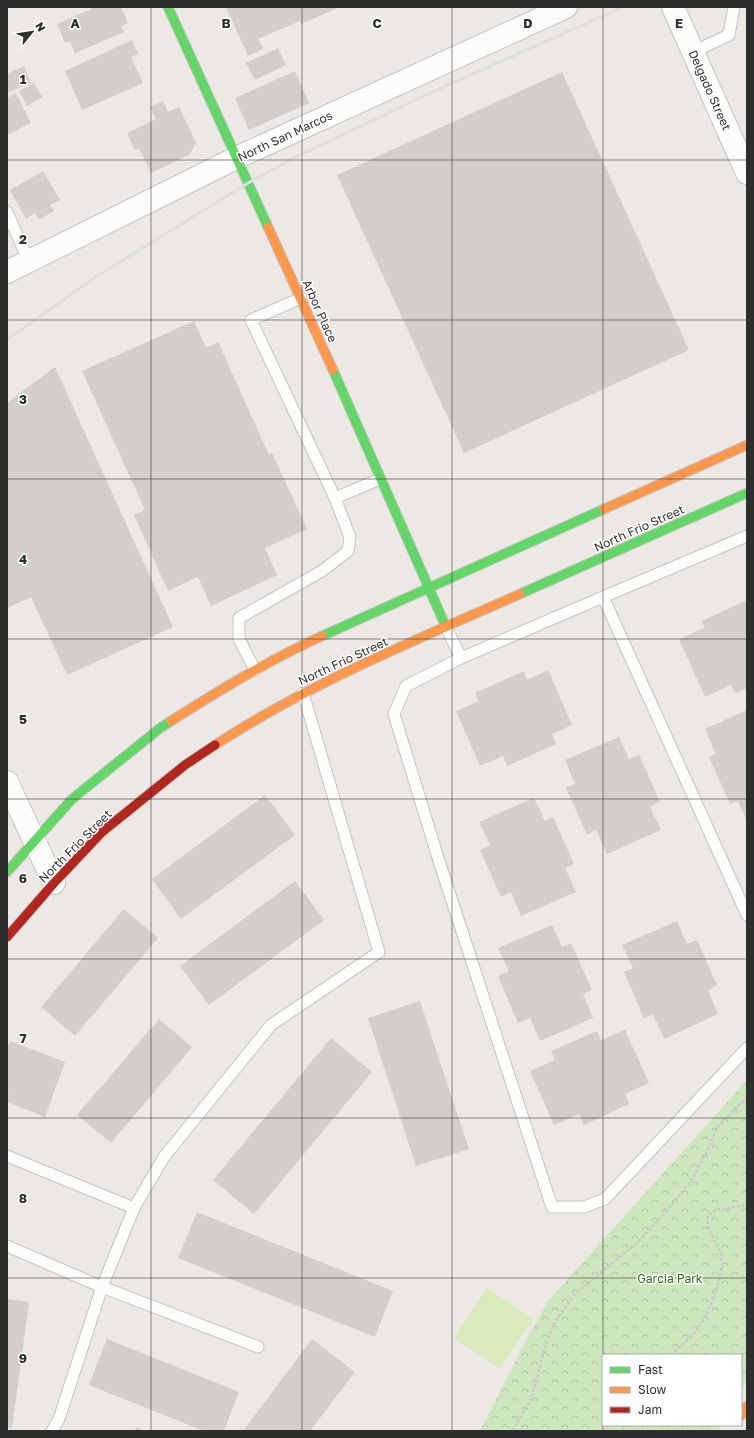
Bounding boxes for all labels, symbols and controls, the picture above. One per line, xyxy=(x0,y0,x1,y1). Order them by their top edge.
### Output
north arrow xyxy=(12,12,52,52)
text: A xyxy=(70,15,80,31)
text: B xyxy=(221,15,231,31)
text: C xyxy=(372,15,382,31)
text: D xyxy=(523,15,533,31)
text: E xyxy=(675,15,683,31)
text: N xyxy=(33,20,49,34)
street label: Delgado Street xyxy=(686,48,734,133)
text: 1 xyxy=(20,71,27,87)
street label: North San Marcos xyxy=(235,107,335,165)
text: 2 xyxy=(19,231,27,247)
street label: Arbor Place xyxy=(300,277,340,345)
text: 3 xyxy=(19,391,27,407)
street label: North Frio Street xyxy=(592,501,687,555)
text: 4 xyxy=(19,551,27,567)
street label: North Frio Street xyxy=(296,634,390,688)
text: 5 xyxy=(19,711,27,727)
street label: North Frio Street xyxy=(35,806,115,886)
text: 6 xyxy=(19,870,27,886)
text: 7 xyxy=(19,1030,27,1046)
text: 8 xyxy=(19,1190,27,1206)
park label: Garcia Park xyxy=(637,1271,703,1286)
text: 9 xyxy=(19,1350,27,1366)
legend xyxy=(602,1354,742,1426)
text: Fast xyxy=(638,1362,663,1377)
text: Slow xyxy=(638,1382,666,1397)
text: Jam xyxy=(638,1402,662,1417)

